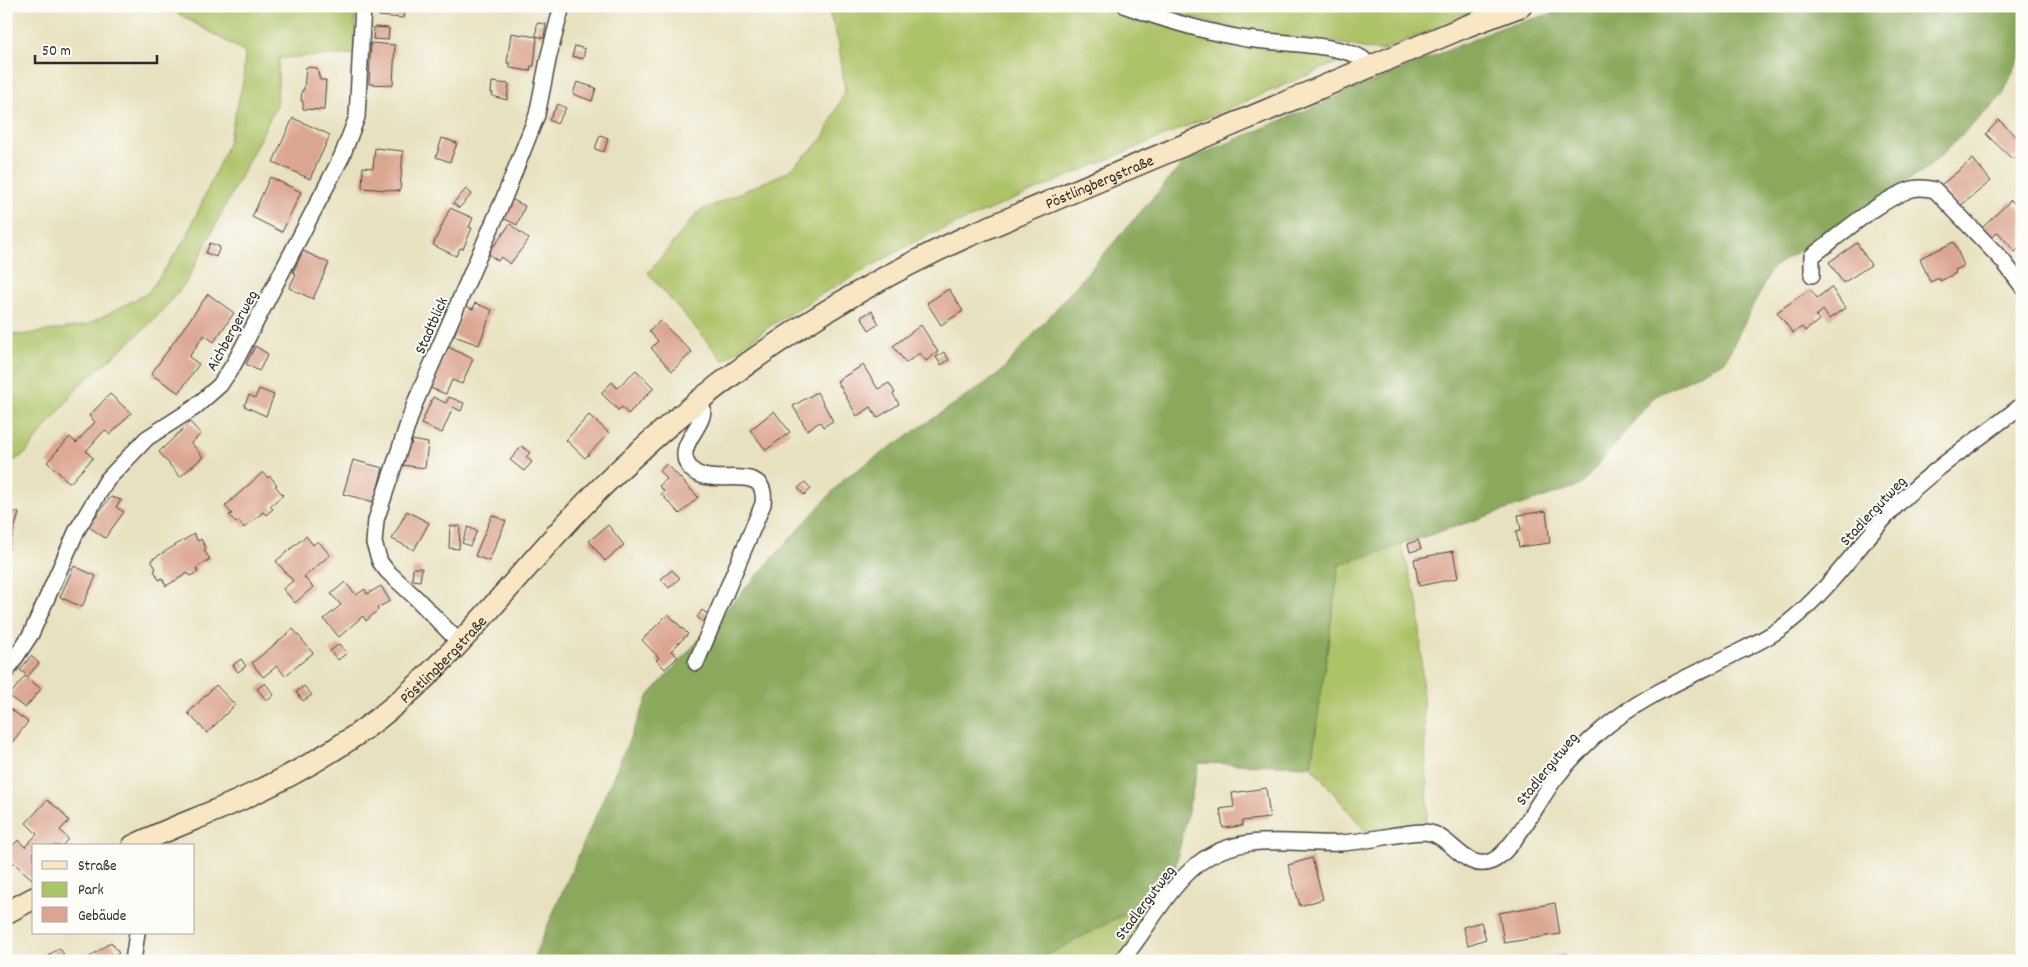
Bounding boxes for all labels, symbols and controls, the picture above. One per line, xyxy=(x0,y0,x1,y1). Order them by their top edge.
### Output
scale bar xyxy=(35,32,158,64)
text: 50 m xyxy=(42,41,71,63)
street label: Pöstlingbergstraße xyxy=(1042,150,1158,216)
street label: Aichbergerweg xyxy=(201,286,265,376)
street label: Stadtblick xyxy=(409,294,455,358)
street label: Stadlergutweg xyxy=(1835,471,1913,552)
street label: Pöstlingbergstraße xyxy=(395,611,493,710)
street label: Stadlergutweg xyxy=(1511,728,1585,811)
legend xyxy=(32,844,195,934)
text: Straße xyxy=(78,856,117,878)
street label: Stadlergutweg xyxy=(1110,861,1182,946)
text: Park xyxy=(78,880,104,902)
text: Gebäude xyxy=(78,906,127,928)

